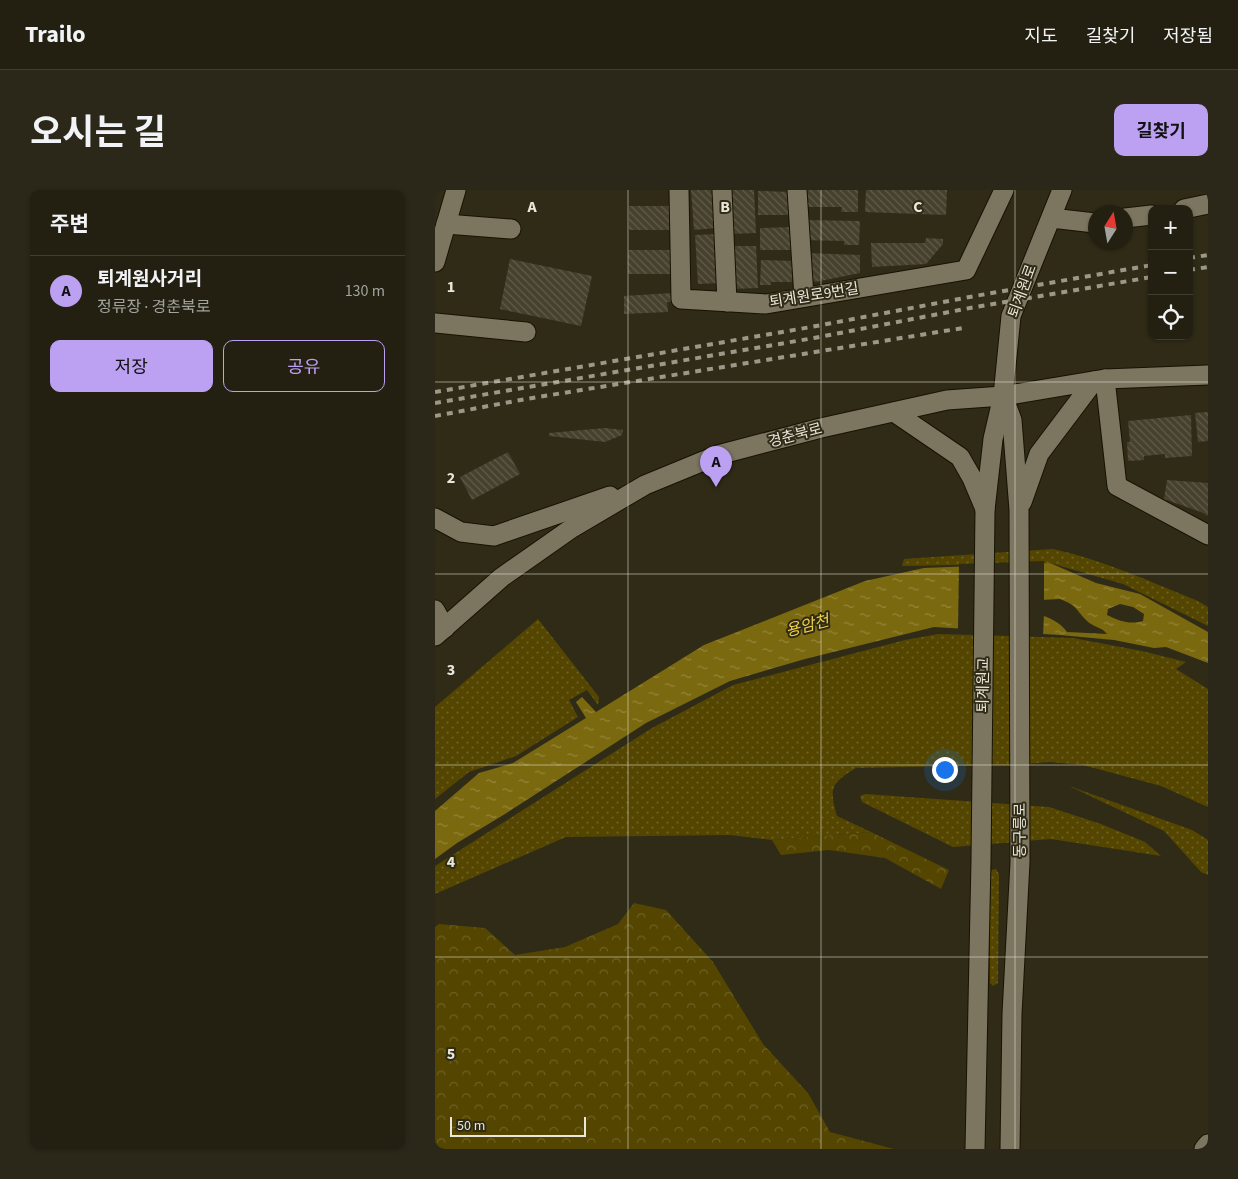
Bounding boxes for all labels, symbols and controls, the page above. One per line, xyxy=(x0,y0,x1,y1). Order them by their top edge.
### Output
text: Trailo xyxy=(25,17,86,52)
text: 지도 xyxy=(1025,24,1058,49)
text: 길찾기 xyxy=(1086,24,1135,49)
text: 저장됨 xyxy=(1163,24,1213,49)
button: 길찾기 xyxy=(1114,104,1208,156)
text: 오시는 길 xyxy=(30,108,166,158)
text: A xyxy=(526,196,537,218)
text: B xyxy=(720,196,730,218)
text: C xyxy=(913,196,923,218)
north arrow xyxy=(1088,205,1133,250)
map controls xyxy=(1148,205,1193,340)
button: + xyxy=(1148,205,1193,250)
text: 주변 xyxy=(50,209,89,239)
button: − xyxy=(1148,250,1193,295)
street label: 퇴계원로 xyxy=(1003,262,1042,321)
text: 퇴계원사거리 xyxy=(97,266,202,293)
text: 1 xyxy=(447,276,455,298)
street label: 퇴계원로9번길 xyxy=(768,278,860,313)
text: A xyxy=(61,280,71,302)
text: 130 m xyxy=(345,280,385,302)
button: locate xyxy=(1148,295,1193,340)
text: 정류장 · 경춘북로 xyxy=(97,296,210,318)
button: 저장 xyxy=(50,340,213,392)
button: 공유 xyxy=(223,340,385,392)
street label: 경춘북로 xyxy=(766,418,825,453)
pin: A xyxy=(700,446,732,487)
text: 2 xyxy=(447,467,455,489)
water label: 용암천 xyxy=(783,609,834,642)
street label: 퇴계원교 xyxy=(973,657,994,713)
text: 3 xyxy=(447,659,455,681)
your location xyxy=(932,757,958,783)
street label: 동구릉로 xyxy=(1010,802,1031,858)
text: 4 xyxy=(447,851,456,873)
text: 5 xyxy=(447,1043,455,1065)
scale bar xyxy=(450,1114,586,1137)
text: 50 m xyxy=(457,1116,485,1136)

